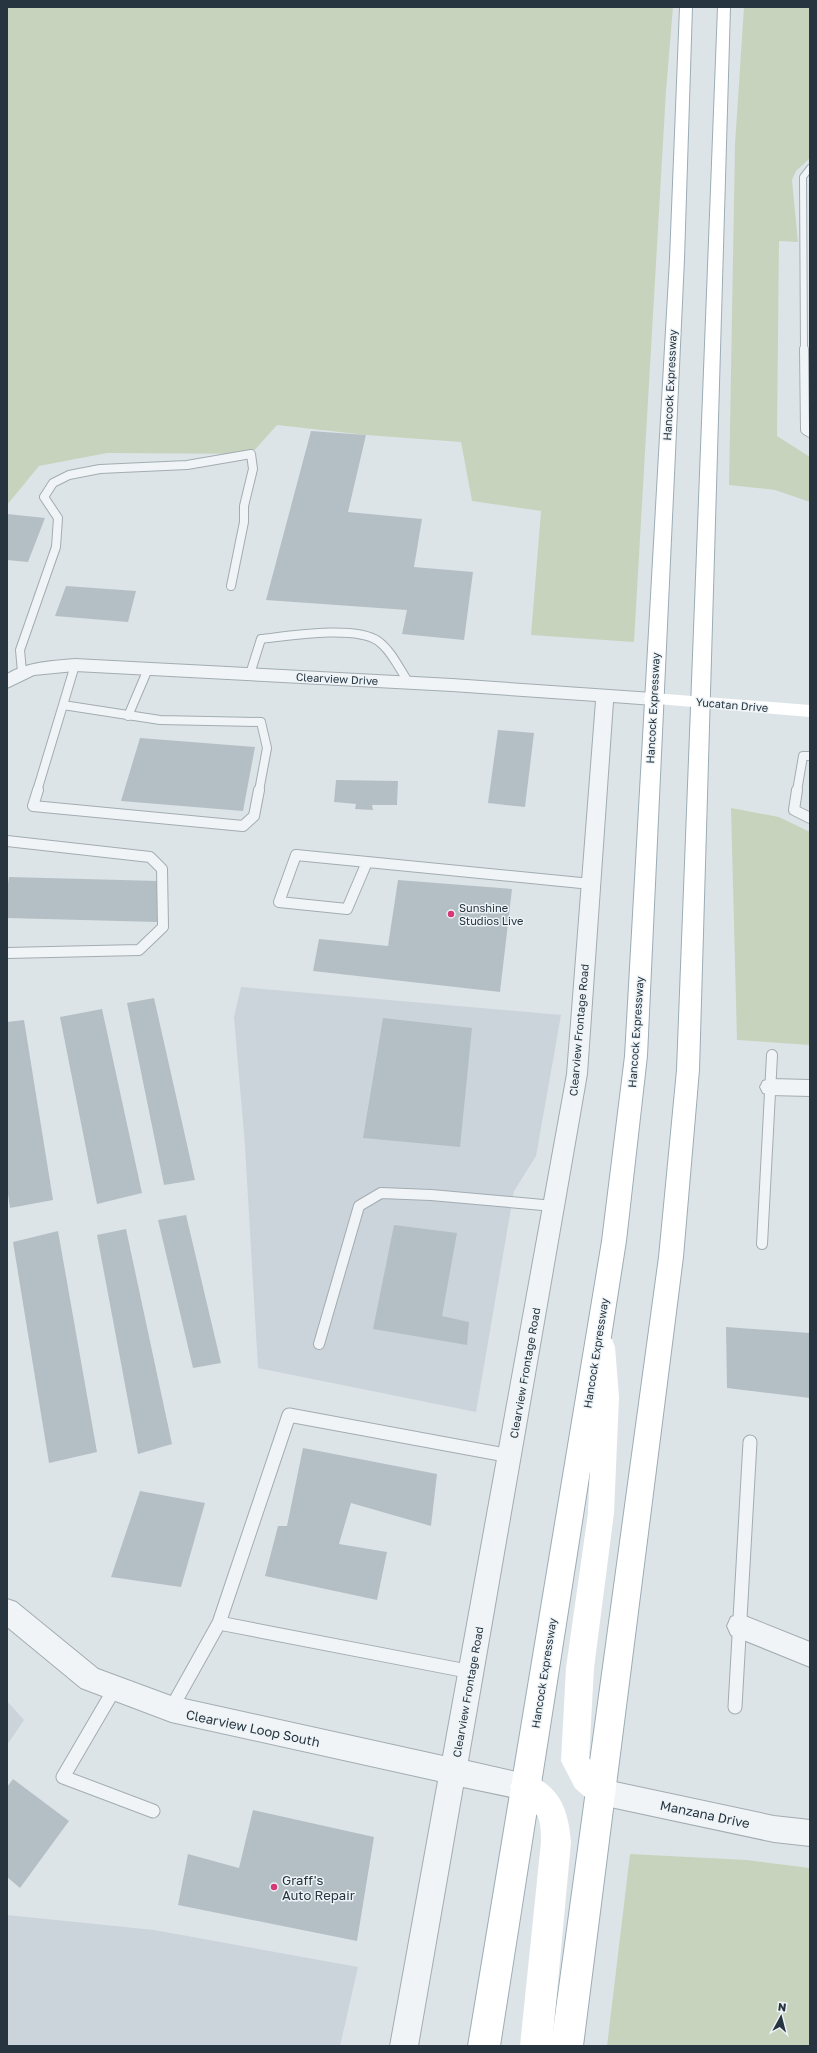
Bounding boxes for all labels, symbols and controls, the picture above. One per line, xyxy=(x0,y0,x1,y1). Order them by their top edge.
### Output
street label: Hancock Expressway xyxy=(660,329,679,441)
street label: Hancock Expressway xyxy=(643,652,662,764)
street label: Clearview Drive xyxy=(296,670,379,687)
street label: Yucatan Drive xyxy=(695,695,769,714)
place label: Sunshine Studios Live xyxy=(459,901,523,927)
marker: Sunshine Studios Live xyxy=(446,909,456,919)
street label: Clearview Frontage Road xyxy=(566,963,591,1097)
street label: Hancock Expressway xyxy=(625,976,646,1088)
street label: Hancock Expressway xyxy=(580,1297,611,1409)
street label: Clearview Frontage Road xyxy=(507,1306,542,1439)
street label: Hancock Expressway xyxy=(528,1617,559,1729)
street label: Clearview Frontage Road xyxy=(450,1625,485,1758)
street label: Clearview Loop South xyxy=(185,1706,321,1750)
street label: Manzana Drive xyxy=(659,1797,751,1831)
place label: Graff's Auto Repair xyxy=(282,1872,355,1903)
marker: Graff's Auto Repair xyxy=(269,1882,279,1892)
north arrow xyxy=(761,1997,801,2037)
text: N xyxy=(777,2000,787,2014)

